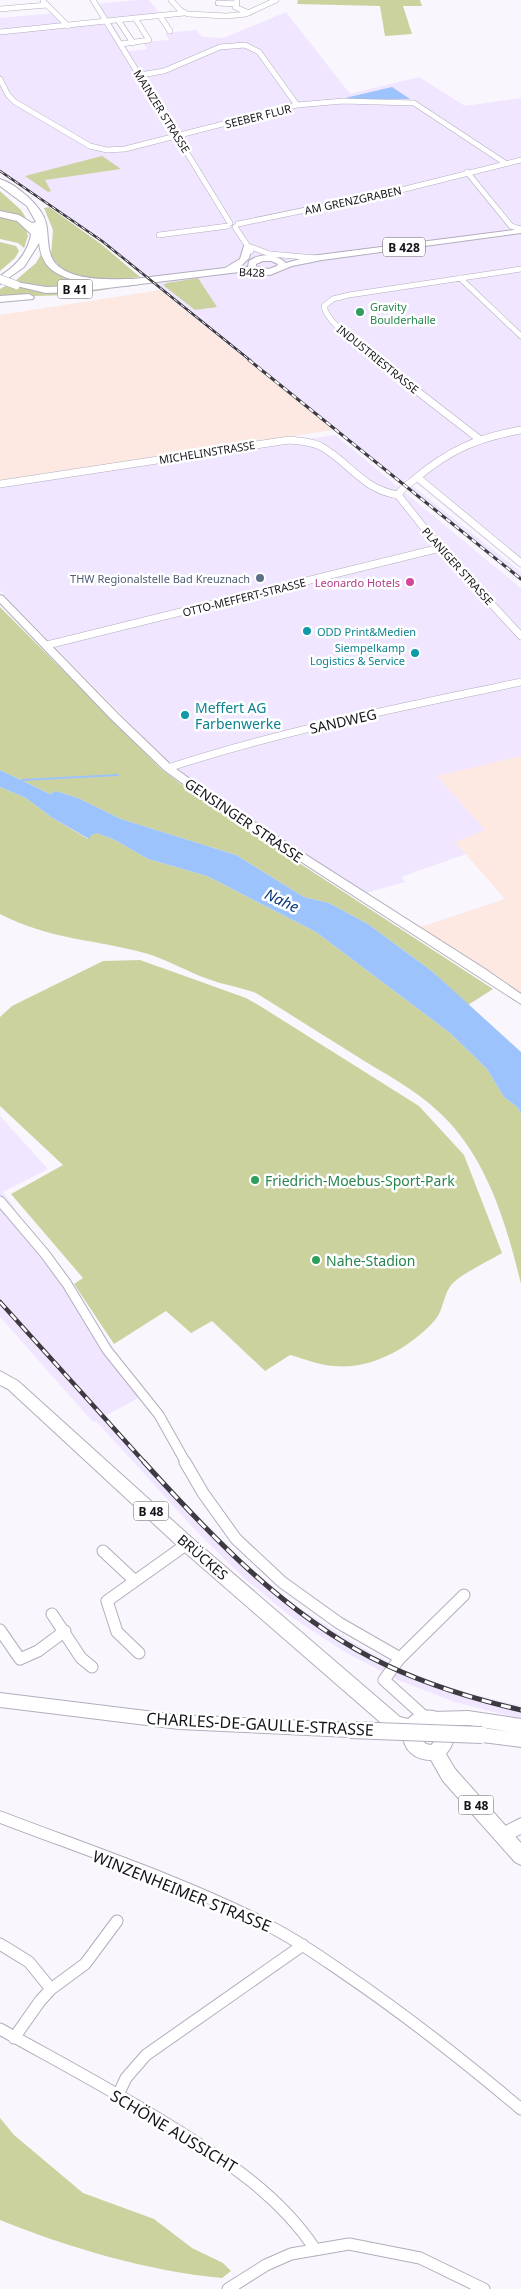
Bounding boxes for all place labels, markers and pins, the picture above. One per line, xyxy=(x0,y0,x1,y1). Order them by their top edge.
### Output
place label: Gravity Boulderhalle xyxy=(370,299,436,327)
marker: Gravity Boulderhalle xyxy=(354,306,366,318)
place label: THW Regionalstelle Bad Kreuznach xyxy=(70,571,250,586)
marker: THW Regionalstelle Bad Kreuznach xyxy=(254,572,266,584)
place label: Leonardo Hotels xyxy=(315,575,400,590)
marker: Leonardo Hotels xyxy=(404,576,416,588)
place label: ODD Print&Medien xyxy=(317,624,416,639)
marker: ODD Print&Medien xyxy=(301,625,313,637)
place label: Siempelkamp Logistics & Service xyxy=(310,640,405,668)
marker: Siempelkamp Logistics & Service xyxy=(409,647,421,659)
place label: Meffert AG Farbenwerke xyxy=(195,698,281,733)
marker: Meffert AG Farbenwerke xyxy=(179,709,191,721)
place label: Friedrich-Moebus-Sport-Park xyxy=(265,1171,455,1190)
marker: Friedrich-Moebus-Sport-Park xyxy=(249,1174,261,1186)
place label: Nahe-Stadion xyxy=(326,1251,416,1270)
marker: Nahe-Stadion xyxy=(310,1254,322,1266)

